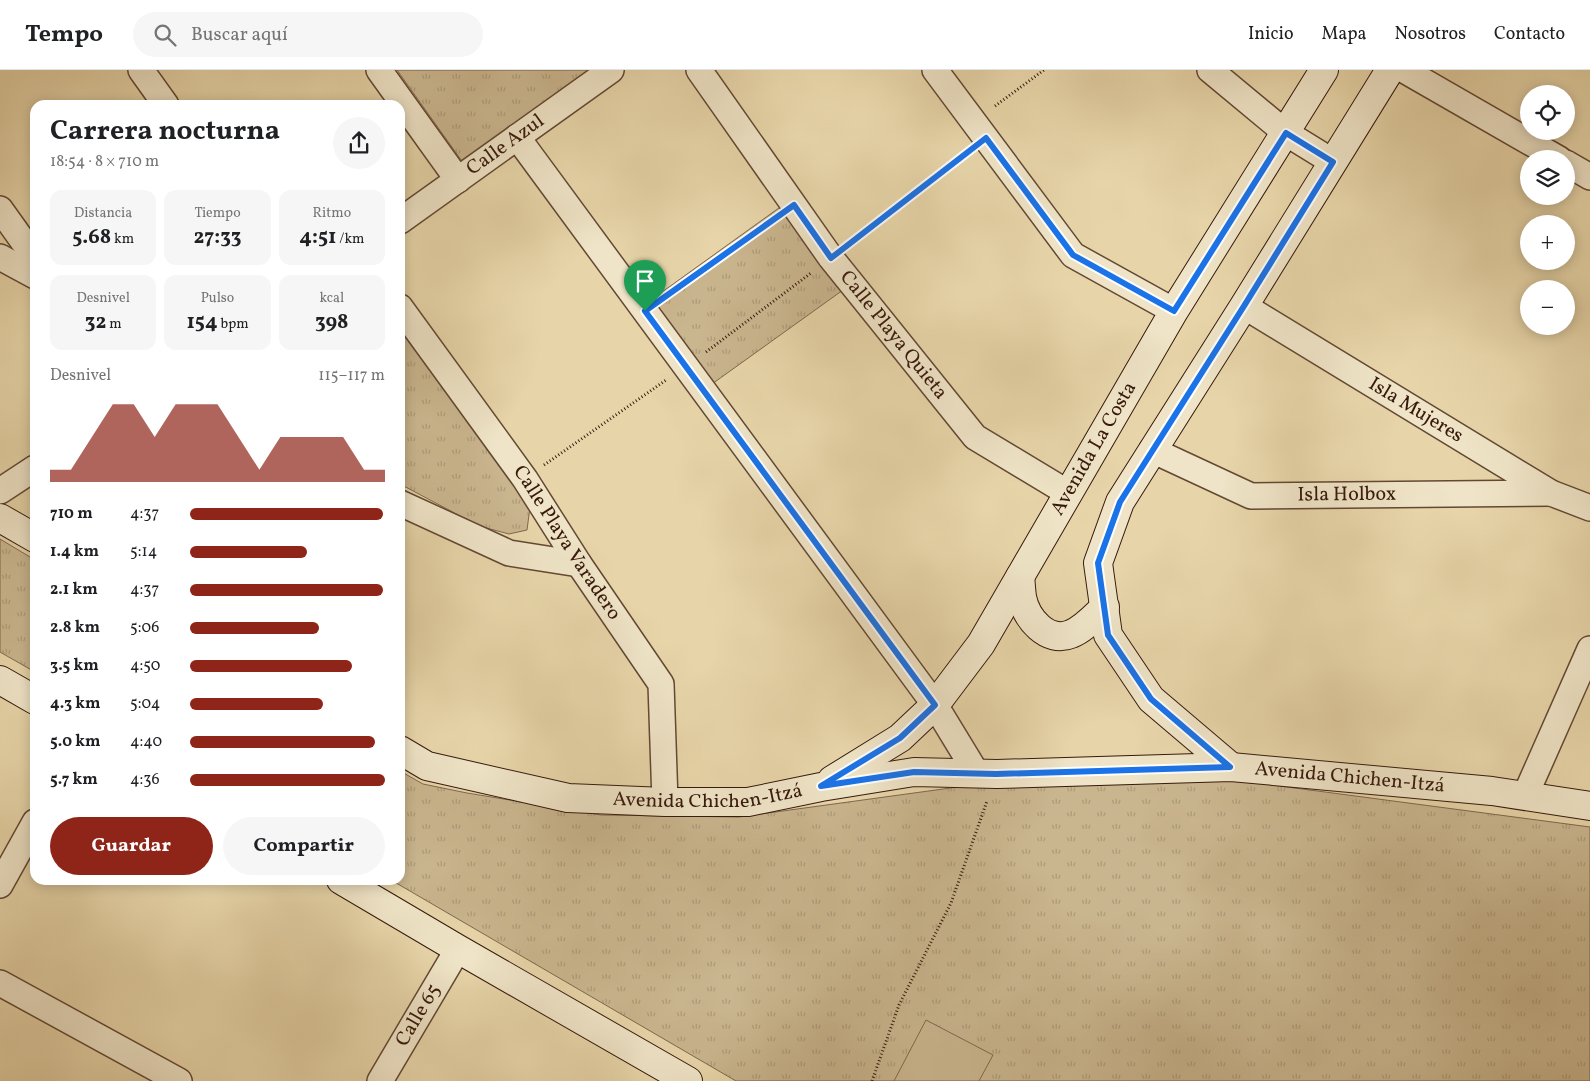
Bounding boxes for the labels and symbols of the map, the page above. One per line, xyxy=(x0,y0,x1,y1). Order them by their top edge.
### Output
street label: Calle Azul xyxy=(461,108,550,183)
pin xyxy=(624,260,666,311)
street label: Calle Playa Quieta xyxy=(833,265,954,406)
street label: Isla Mujeres xyxy=(1363,371,1469,450)
street label: Avenida La Costa xyxy=(1044,377,1144,521)
street label: Calle Playa Varadero xyxy=(506,460,628,626)
street label: Isla Holbox xyxy=(1297,481,1396,510)
street label: Avenida Chichen-Itzá xyxy=(1253,755,1446,801)
street label: Avenida Chichen-Itzá xyxy=(612,777,805,816)
street label: Calle 65 xyxy=(389,979,448,1052)

